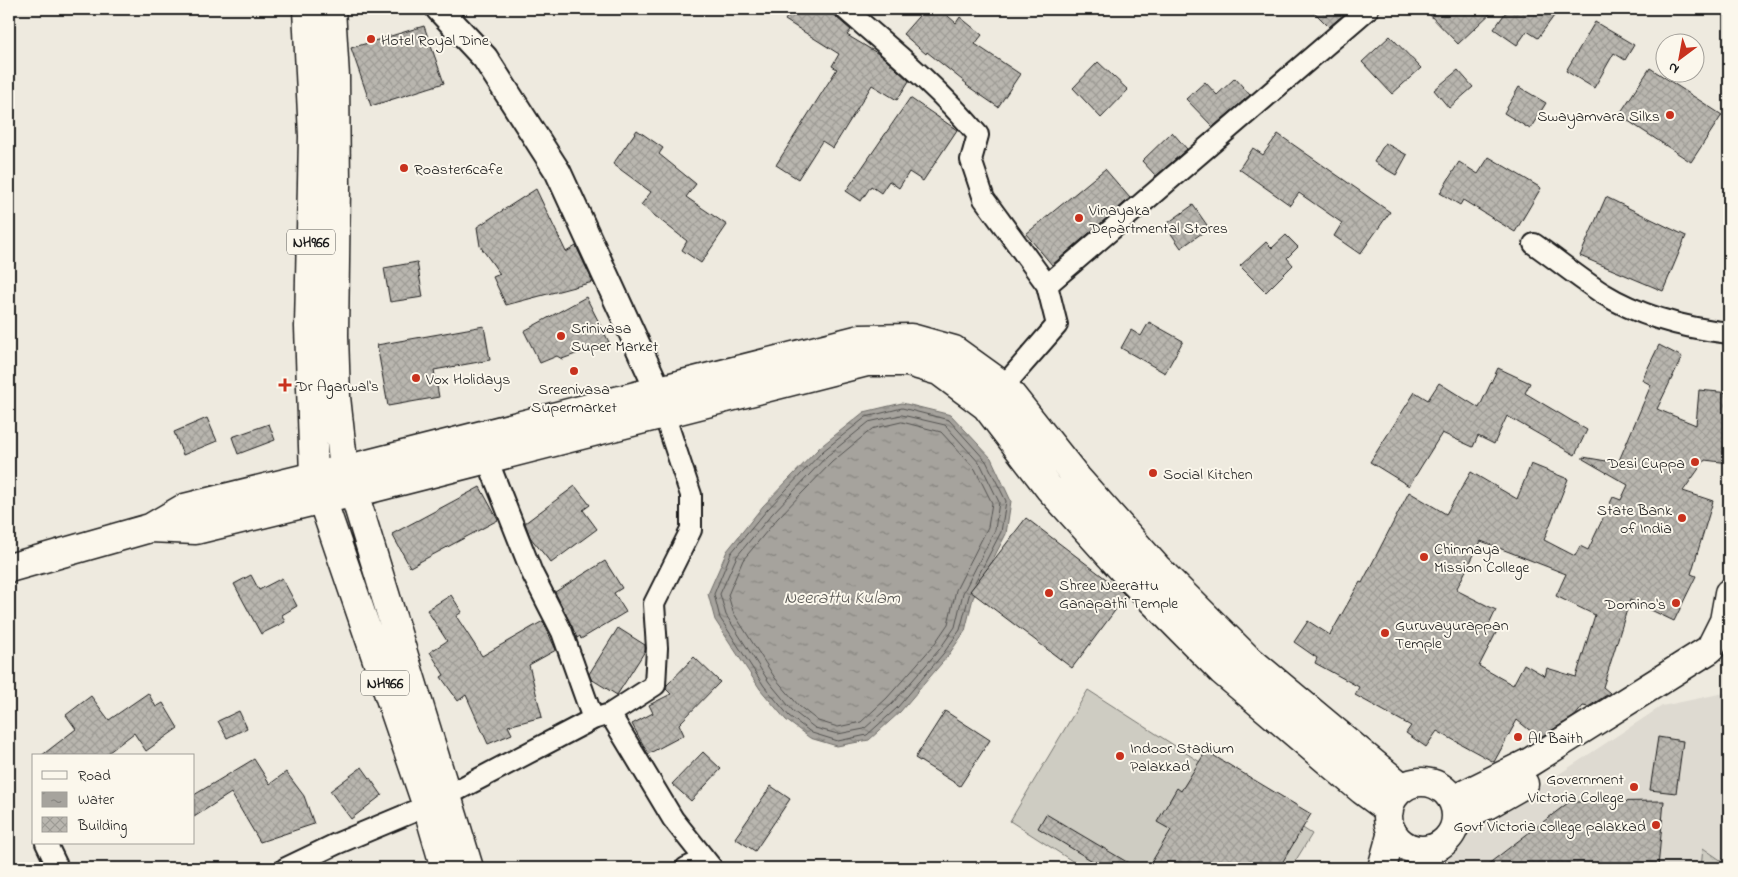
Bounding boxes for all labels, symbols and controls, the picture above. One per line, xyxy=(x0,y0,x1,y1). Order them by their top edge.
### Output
place label: Hotel Royal Dine xyxy=(381,29,490,53)
north arrow xyxy=(1656,32,1706,82)
marker: Hotel Royal Dine xyxy=(365,33,377,45)
text: N xyxy=(1664,56,1683,79)
place label: Swayamvara Silks xyxy=(1537,105,1660,129)
marker: Swayamvara Silks xyxy=(1664,109,1676,121)
place label: Roaster6cafe xyxy=(414,158,504,182)
marker: Roaster6cafe xyxy=(398,162,410,174)
place label: Vinayaka Departmental Stores xyxy=(1088,199,1228,241)
marker: Vinayaka Departmental Stores xyxy=(1073,212,1085,224)
road number: NH966 xyxy=(287,230,335,254)
place label: Srinivasa Super Market xyxy=(571,317,659,359)
marker: Srinivasa Super Market xyxy=(555,330,567,342)
marker: Sreenivasa Supermarket xyxy=(568,365,580,377)
place label: Vox Holidays xyxy=(425,368,510,392)
marker: Vox Holidays xyxy=(410,372,422,384)
place label: Dr Agarwal's xyxy=(295,375,379,399)
marker: Dr Agarwal's xyxy=(278,378,292,392)
place label: Sreenivasa Supermarket xyxy=(531,378,618,420)
place label: Desi Cuppa xyxy=(1606,452,1685,476)
marker: Desi Cuppa xyxy=(1689,456,1701,468)
place label: Social Kitchen xyxy=(1163,463,1253,487)
marker: Social Kitchen xyxy=(1147,467,1159,479)
place label: State Bank of India xyxy=(1597,499,1673,541)
marker: State Bank of India xyxy=(1676,512,1688,524)
place label: Chinmaya Mission College xyxy=(1434,538,1530,580)
marker: Chinmaya Mission College xyxy=(1418,551,1430,563)
place label: Shree Neerattu Ganapathi Temple xyxy=(1059,574,1179,616)
water label: Neerattu Kulam xyxy=(784,586,901,612)
marker: Shree Neerattu Ganapathi Temple xyxy=(1043,587,1055,599)
place label: Domino's xyxy=(1604,593,1666,617)
marker: Domino's xyxy=(1670,597,1682,609)
place label: Guruvayurappan Temple xyxy=(1395,614,1509,656)
marker: Guruvayurappan Temple xyxy=(1379,627,1391,639)
road number: NH966 xyxy=(361,670,409,696)
place label: AL Baith xyxy=(1528,727,1583,751)
marker: AL Baith xyxy=(1512,731,1524,743)
place label: Indoor Stadium Palakkad xyxy=(1130,737,1234,779)
marker: Indoor Stadium Palakkad xyxy=(1114,750,1126,762)
legend xyxy=(32,754,195,844)
text: Road xyxy=(78,765,111,787)
place label: Government Victoria College xyxy=(1527,768,1625,810)
marker: Government Victoria College xyxy=(1628,781,1640,793)
text: Water xyxy=(78,789,114,811)
text: Building xyxy=(77,815,127,838)
place label: Govt Victoria college palakkad xyxy=(1453,815,1646,839)
marker: Govt Victoria college palakkad xyxy=(1650,819,1662,831)

